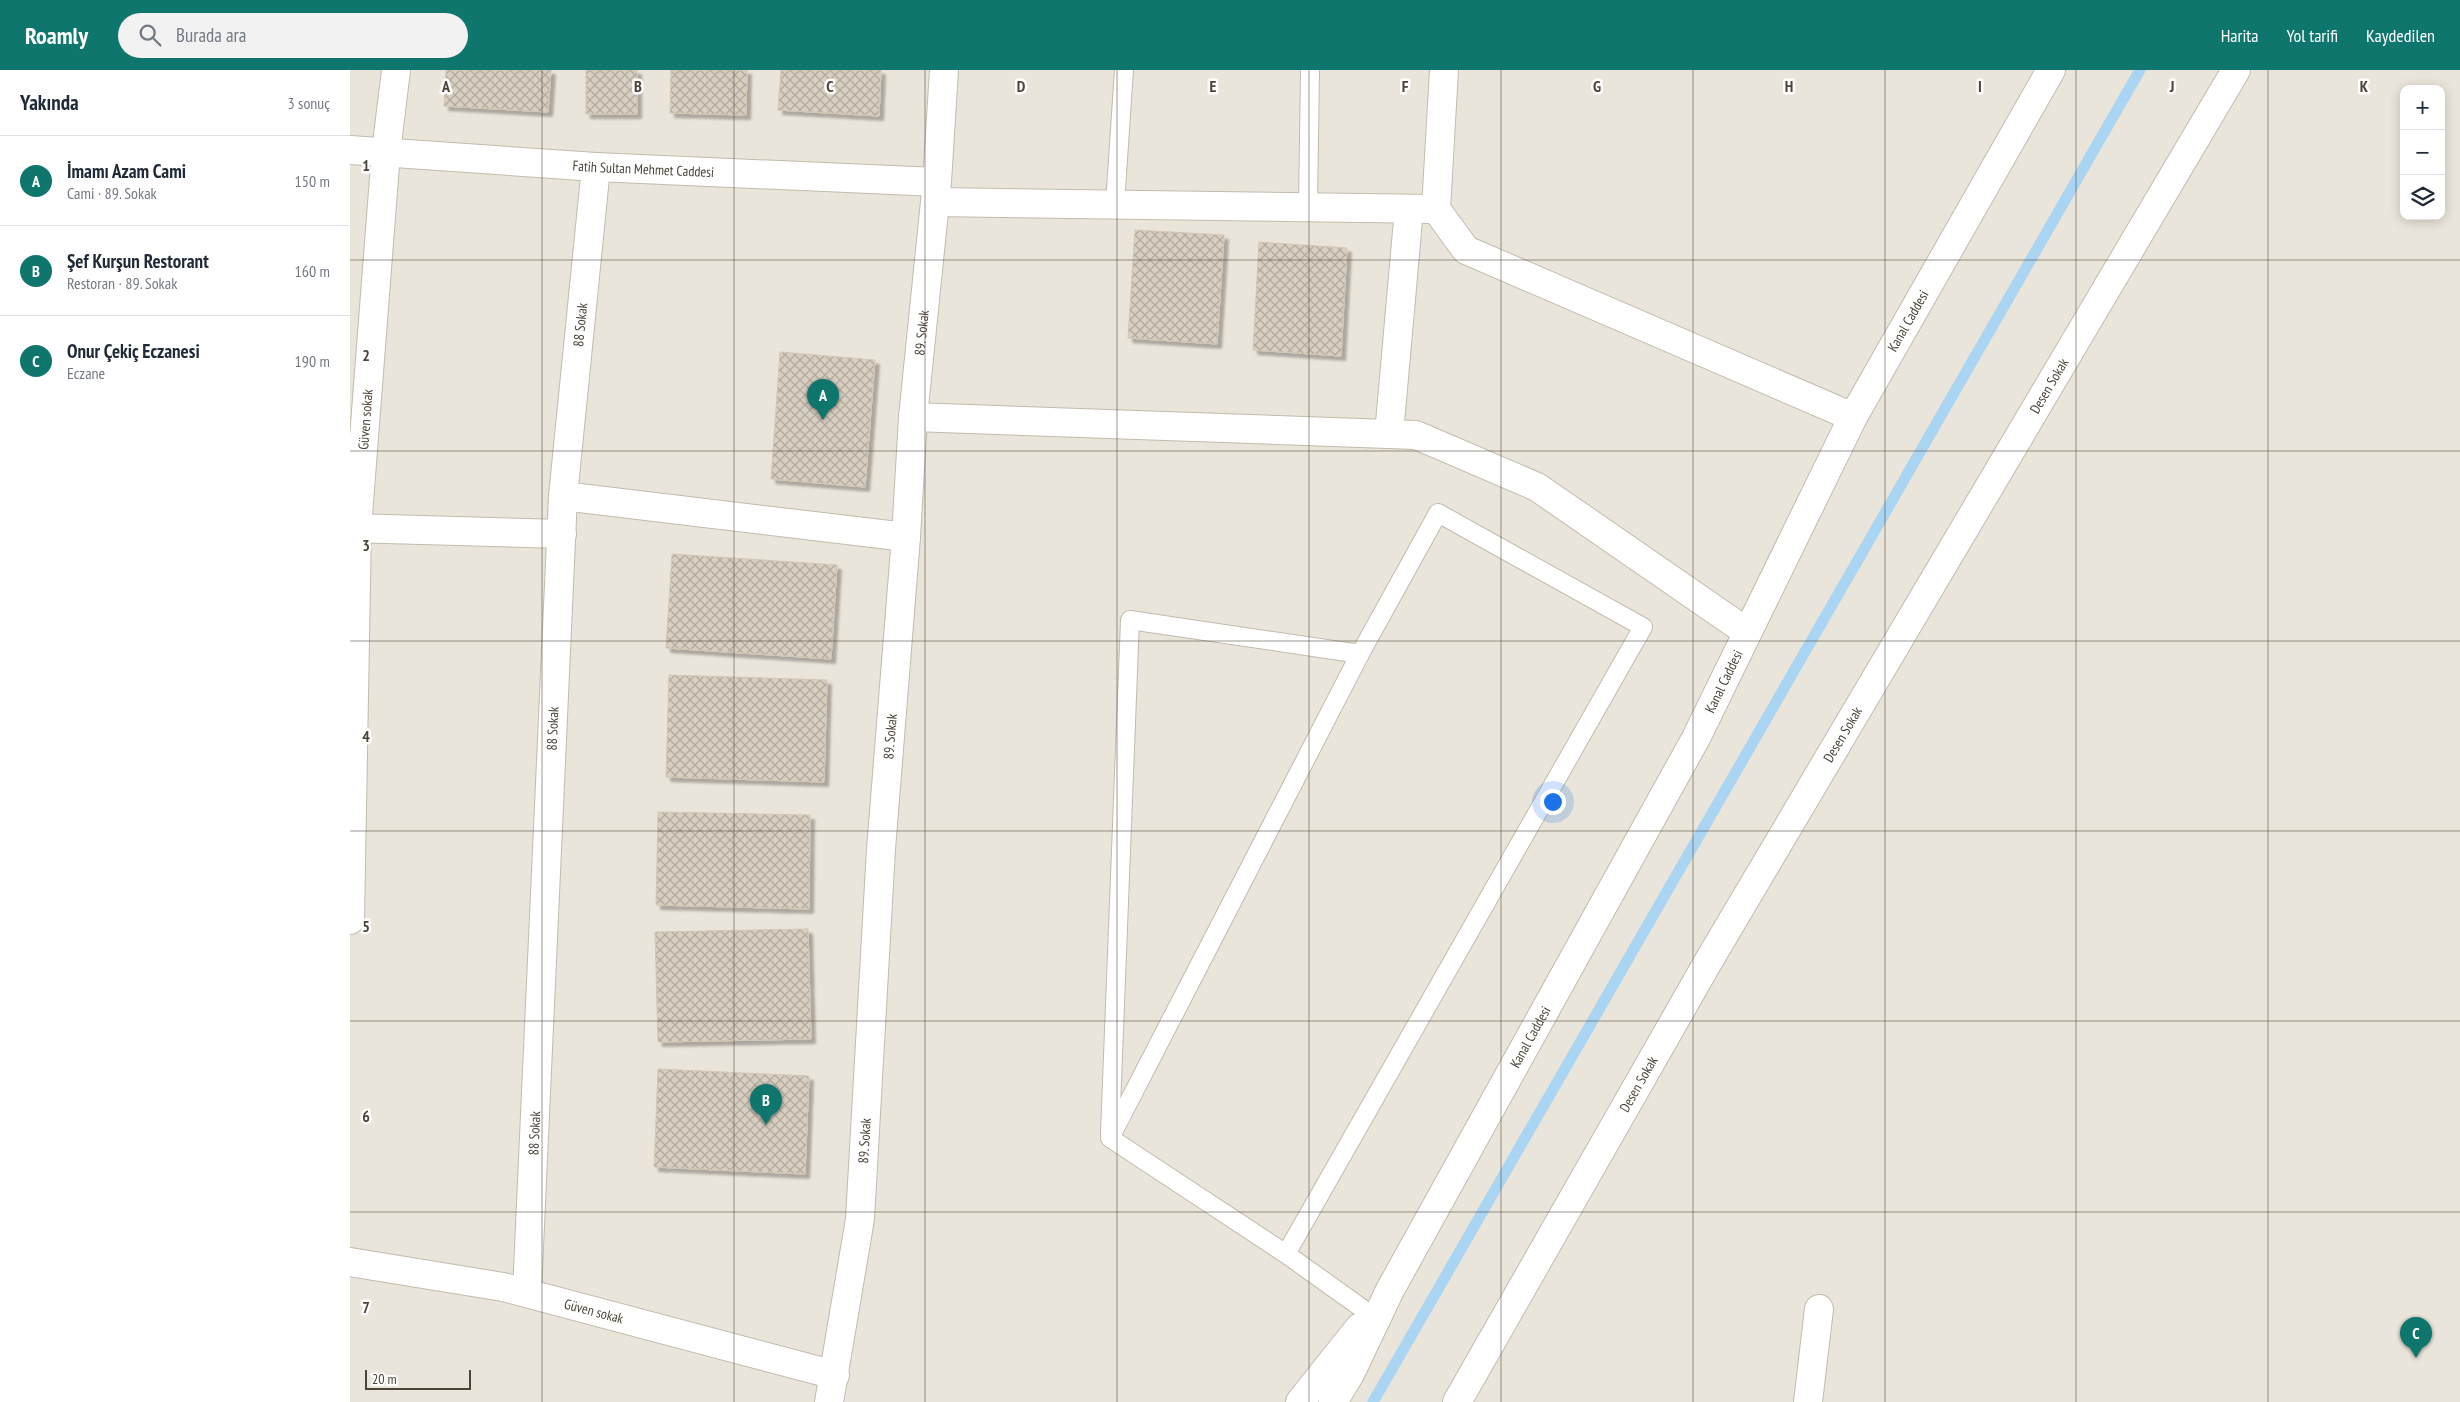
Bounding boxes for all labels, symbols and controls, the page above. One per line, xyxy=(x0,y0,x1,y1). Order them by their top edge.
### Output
search box xyxy=(118,13,468,58)
text: Roamly xyxy=(25,20,88,51)
icon: search xyxy=(136,21,164,49)
text: Burada ara xyxy=(176,23,246,47)
text: Harita xyxy=(2221,24,2259,47)
text: Yol tarifi xyxy=(2287,24,2338,47)
text: Kaydedilen xyxy=(2366,24,2435,47)
text: A xyxy=(441,76,451,96)
text: B xyxy=(634,76,642,96)
text: C xyxy=(826,76,834,96)
text: D xyxy=(1017,76,1026,96)
text: E xyxy=(1210,76,1217,96)
text: F xyxy=(1402,76,1409,96)
text: G xyxy=(1593,76,1601,96)
text: H xyxy=(1785,76,1793,96)
text: I xyxy=(1978,76,1982,96)
text: J xyxy=(2169,76,2174,96)
text: K xyxy=(2360,76,2369,96)
map controls xyxy=(2400,85,2445,220)
button: + xyxy=(2400,85,2445,130)
text: Yakında xyxy=(20,89,79,116)
text: 3 sonuç xyxy=(287,93,330,113)
button: − xyxy=(2400,130,2445,175)
text: 1 xyxy=(362,155,370,175)
street label: Fatih Sultan Mehmet Caddesi xyxy=(572,156,714,181)
text: İmamı Azam Cami xyxy=(67,159,186,183)
text: A xyxy=(32,171,40,191)
text: 150 m xyxy=(295,171,330,191)
button: layers xyxy=(2400,175,2445,220)
text: Cami · 89. Sokak xyxy=(67,183,157,203)
text: Şef Kurşun Restorant xyxy=(67,249,209,273)
text: B xyxy=(32,261,40,281)
text: 160 m xyxy=(295,261,330,281)
text: Restoran · 89. Sokak xyxy=(67,273,177,293)
street label: Kanal Caddesi xyxy=(1883,287,1932,355)
street label: 88 Sokak xyxy=(569,301,591,348)
street label: 89. Sokak xyxy=(910,309,933,356)
text: Onur Çekiç Eczanesi xyxy=(67,339,200,363)
text: 2 xyxy=(362,345,370,365)
text: C xyxy=(32,351,40,371)
text: 190 m xyxy=(295,351,330,371)
street label: Desen Sokak xyxy=(2026,354,2073,417)
text: Eczane xyxy=(67,363,105,383)
pin: A xyxy=(807,379,839,420)
street label: Güven sokak xyxy=(354,388,377,450)
text: 3 xyxy=(362,535,370,555)
street label: Kanal Caddesi xyxy=(1701,647,1747,716)
street label: Desen Sokak xyxy=(1819,703,1866,765)
street label: 88 Sokak xyxy=(542,706,562,751)
street label: 89. Sokak xyxy=(879,712,901,760)
text: 4 xyxy=(362,726,370,746)
your location xyxy=(1540,789,1566,815)
text: 5 xyxy=(362,916,370,936)
street label: Kanal Caddesi xyxy=(1506,1003,1555,1071)
street label: Desen Sokak xyxy=(1615,1052,1662,1115)
pin: B xyxy=(750,1084,782,1125)
text: 6 xyxy=(362,1106,370,1126)
street label: 88 Sokak xyxy=(524,1110,544,1156)
street label: 89. Sokak xyxy=(854,1117,875,1164)
street label: Güven sokak xyxy=(562,1295,626,1328)
text: 7 xyxy=(362,1297,370,1317)
pin: C xyxy=(2400,1317,2432,1358)
scale bar xyxy=(365,1367,471,1390)
text: 20 m xyxy=(372,1370,397,1388)

